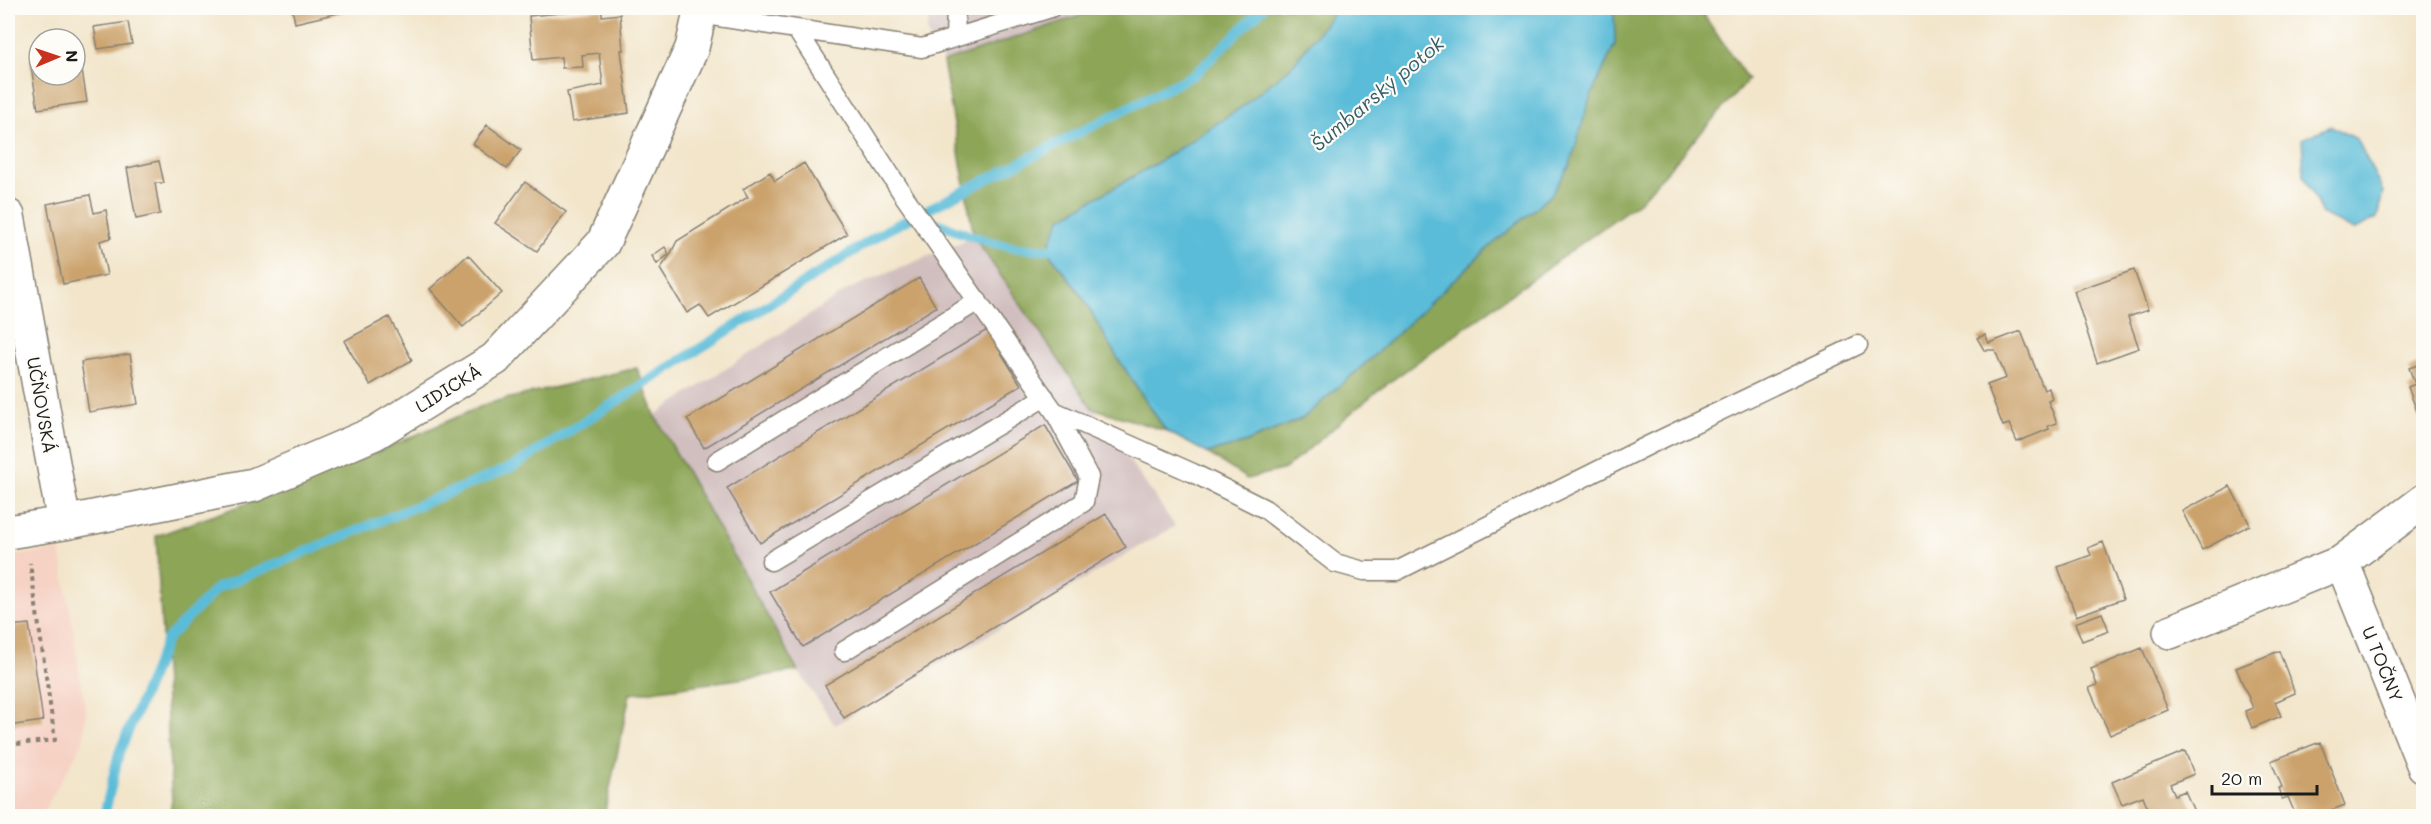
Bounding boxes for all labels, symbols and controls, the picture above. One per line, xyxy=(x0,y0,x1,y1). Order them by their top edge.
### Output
north arrow xyxy=(27,27,87,87)
water label: Šumbarský potok xyxy=(1305,29,1449,156)
text: N xyxy=(62,50,83,63)
street label: UČŇOVSKÁ xyxy=(22,355,62,455)
street label: LIDICKÁ xyxy=(410,358,486,418)
street label: U TOČNY xyxy=(2357,622,2409,706)
scale bar xyxy=(2212,758,2317,796)
text: 20 m xyxy=(2221,766,2262,790)

